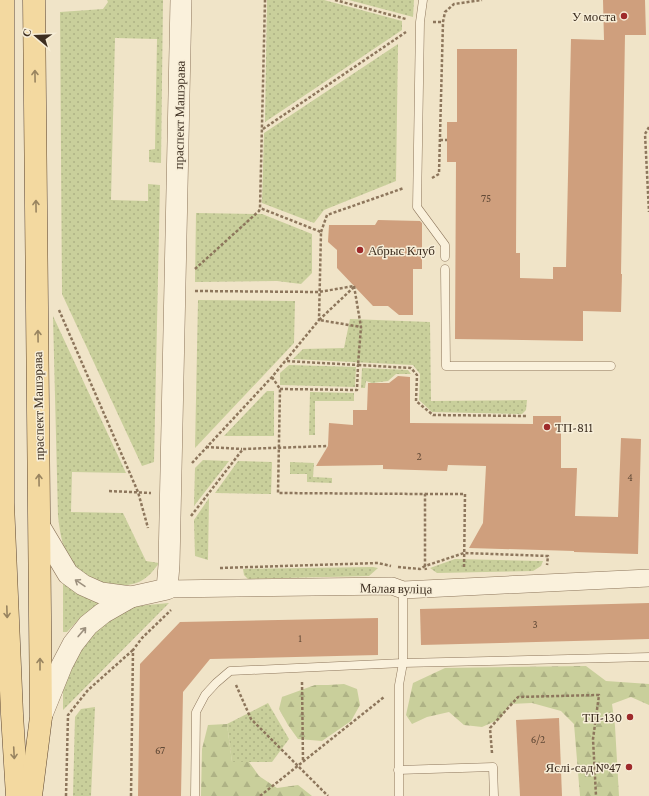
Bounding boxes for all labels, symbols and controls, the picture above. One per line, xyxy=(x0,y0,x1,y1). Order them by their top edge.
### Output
place label: У моста xyxy=(572,9,616,24)
marker: У моста xyxy=(619,11,629,21)
north arrow xyxy=(16,16,56,56)
text: С xyxy=(20,27,34,38)
street label: праспект Машэрава xyxy=(171,60,188,170)
one-way arrow xyxy=(31,70,39,83)
house number: 75 xyxy=(481,192,491,204)
one-way arrow xyxy=(32,200,40,213)
place label: Абрыс Клуб xyxy=(368,243,435,258)
marker: Абрыс Клуб xyxy=(355,245,365,255)
one-way arrow xyxy=(34,330,41,343)
street label: праспект Машэрава xyxy=(30,351,47,461)
place label: ТП-811 xyxy=(555,420,593,435)
marker: ТП-811 xyxy=(542,422,552,432)
house number: 2 xyxy=(416,450,422,462)
house number: 4 xyxy=(627,471,633,483)
one-way arrow xyxy=(35,474,43,487)
one-way arrow xyxy=(75,579,86,587)
street label: Малая вуліца xyxy=(360,580,433,597)
one-way arrow xyxy=(4,605,11,618)
house number: 3 xyxy=(532,618,538,630)
one-way arrow xyxy=(78,627,87,638)
house number: 1 xyxy=(298,632,302,644)
one-way arrow xyxy=(36,658,44,671)
place label: ТП-130 xyxy=(582,710,622,725)
marker: ТП-130 xyxy=(625,712,635,722)
house number: 6/2 xyxy=(531,733,545,745)
house number: 67 xyxy=(155,744,165,756)
one-way arrow xyxy=(10,746,18,759)
place label: Яслі-сад №47 xyxy=(546,760,621,775)
marker: Яслі-сад №47 xyxy=(624,762,634,772)

